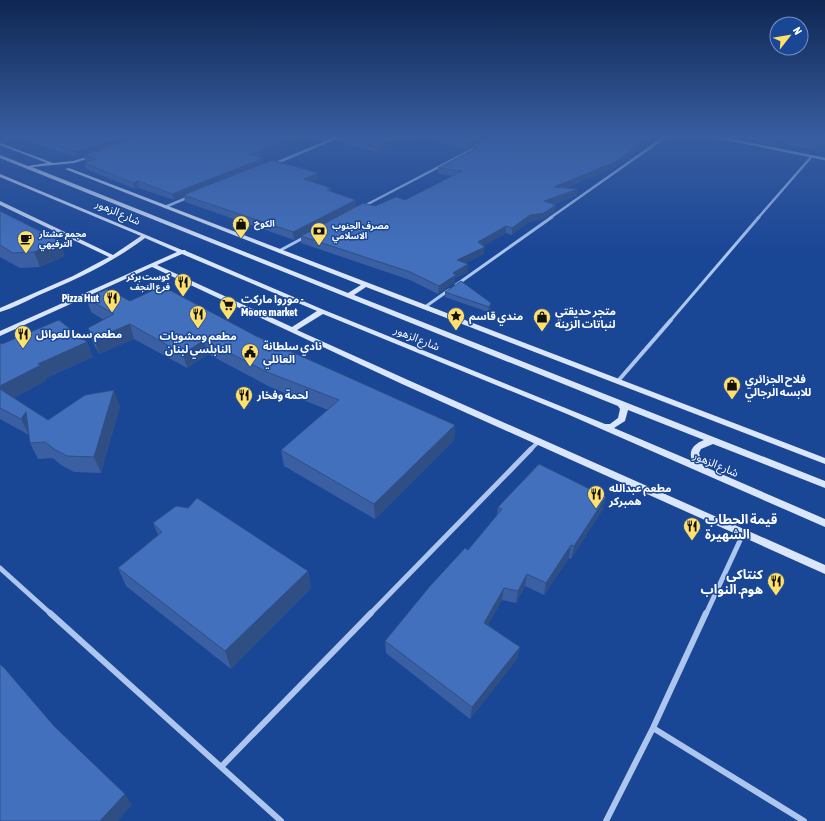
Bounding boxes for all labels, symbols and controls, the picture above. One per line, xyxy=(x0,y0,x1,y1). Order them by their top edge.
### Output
north arrow xyxy=(769,16,809,56)
text: N xyxy=(791,25,804,37)
street label: شارع الزهور xyxy=(92,197,143,229)
shop icon: الكوخ xyxy=(231,214,251,239)
place label: الكوخ xyxy=(254,219,275,231)
bank icon: مصرف الجنوب الاسلامي xyxy=(309,221,329,246)
place label: مصرف الجنوب الاسلامي xyxy=(332,221,389,244)
cafe icon: مجمع عشتار الترفيهي xyxy=(16,229,36,254)
place label: مجمع عشتار الترفيهي xyxy=(38,229,87,252)
place label: كوست بركر فرع النجف xyxy=(125,272,171,294)
restaurant icon: كوست بركر فرع النجف xyxy=(173,272,193,297)
restaurant icon: Pizza Hut xyxy=(102,288,122,313)
place label: Pizza Hut xyxy=(62,292,100,304)
place label: موروا ماركت - Moore market xyxy=(241,293,304,318)
supermarket icon: موروا ماركت - Moore market xyxy=(218,295,238,320)
restaurant icon: مطعم ومشويات النابلسي لبنان xyxy=(188,304,208,329)
place label: متجر حديقتي لنباتات الزينه xyxy=(555,305,616,331)
place icon: مندي قاسم xyxy=(446,306,466,331)
shop icon: متجر حديقتي لنباتات الزينه xyxy=(532,307,552,332)
place label: مندي قاسم xyxy=(469,310,523,326)
street label: شارع الزهور xyxy=(391,323,442,355)
restaurant icon: مطعم سما للعوائل xyxy=(13,324,33,349)
place label: مطعم سما للعوائل xyxy=(36,328,122,343)
place label: مطعم ومشويات النابلسي لبنان xyxy=(159,330,237,359)
place label: نادي سلطانة العائلي xyxy=(263,340,322,369)
public building icon: نادي سلطانة العائلي xyxy=(240,342,260,367)
place label: فلاح الجزائري للابسه الرجالي xyxy=(745,373,811,402)
shop icon: فلاح الجزائري للابسه الرجالي xyxy=(722,375,742,400)
restaurant icon: لحمة وفخار xyxy=(234,385,254,410)
place label: لحمة وفخار xyxy=(256,389,308,402)
street label: شارع الزهور xyxy=(690,449,741,481)
place label: مطعم عبدالله همبركر xyxy=(608,482,671,508)
restaurant icon: مطعم عبدالله همبركر xyxy=(586,484,606,509)
place label: قيمة الحطاب الشهيرة xyxy=(705,512,778,542)
restaurant icon: قيمة الحطاب الشهيرة xyxy=(682,516,702,541)
place label: كنتاكي هوم. النواب xyxy=(701,567,763,599)
restaurant icon: كنتاكي هوم. النواب xyxy=(766,571,786,596)

